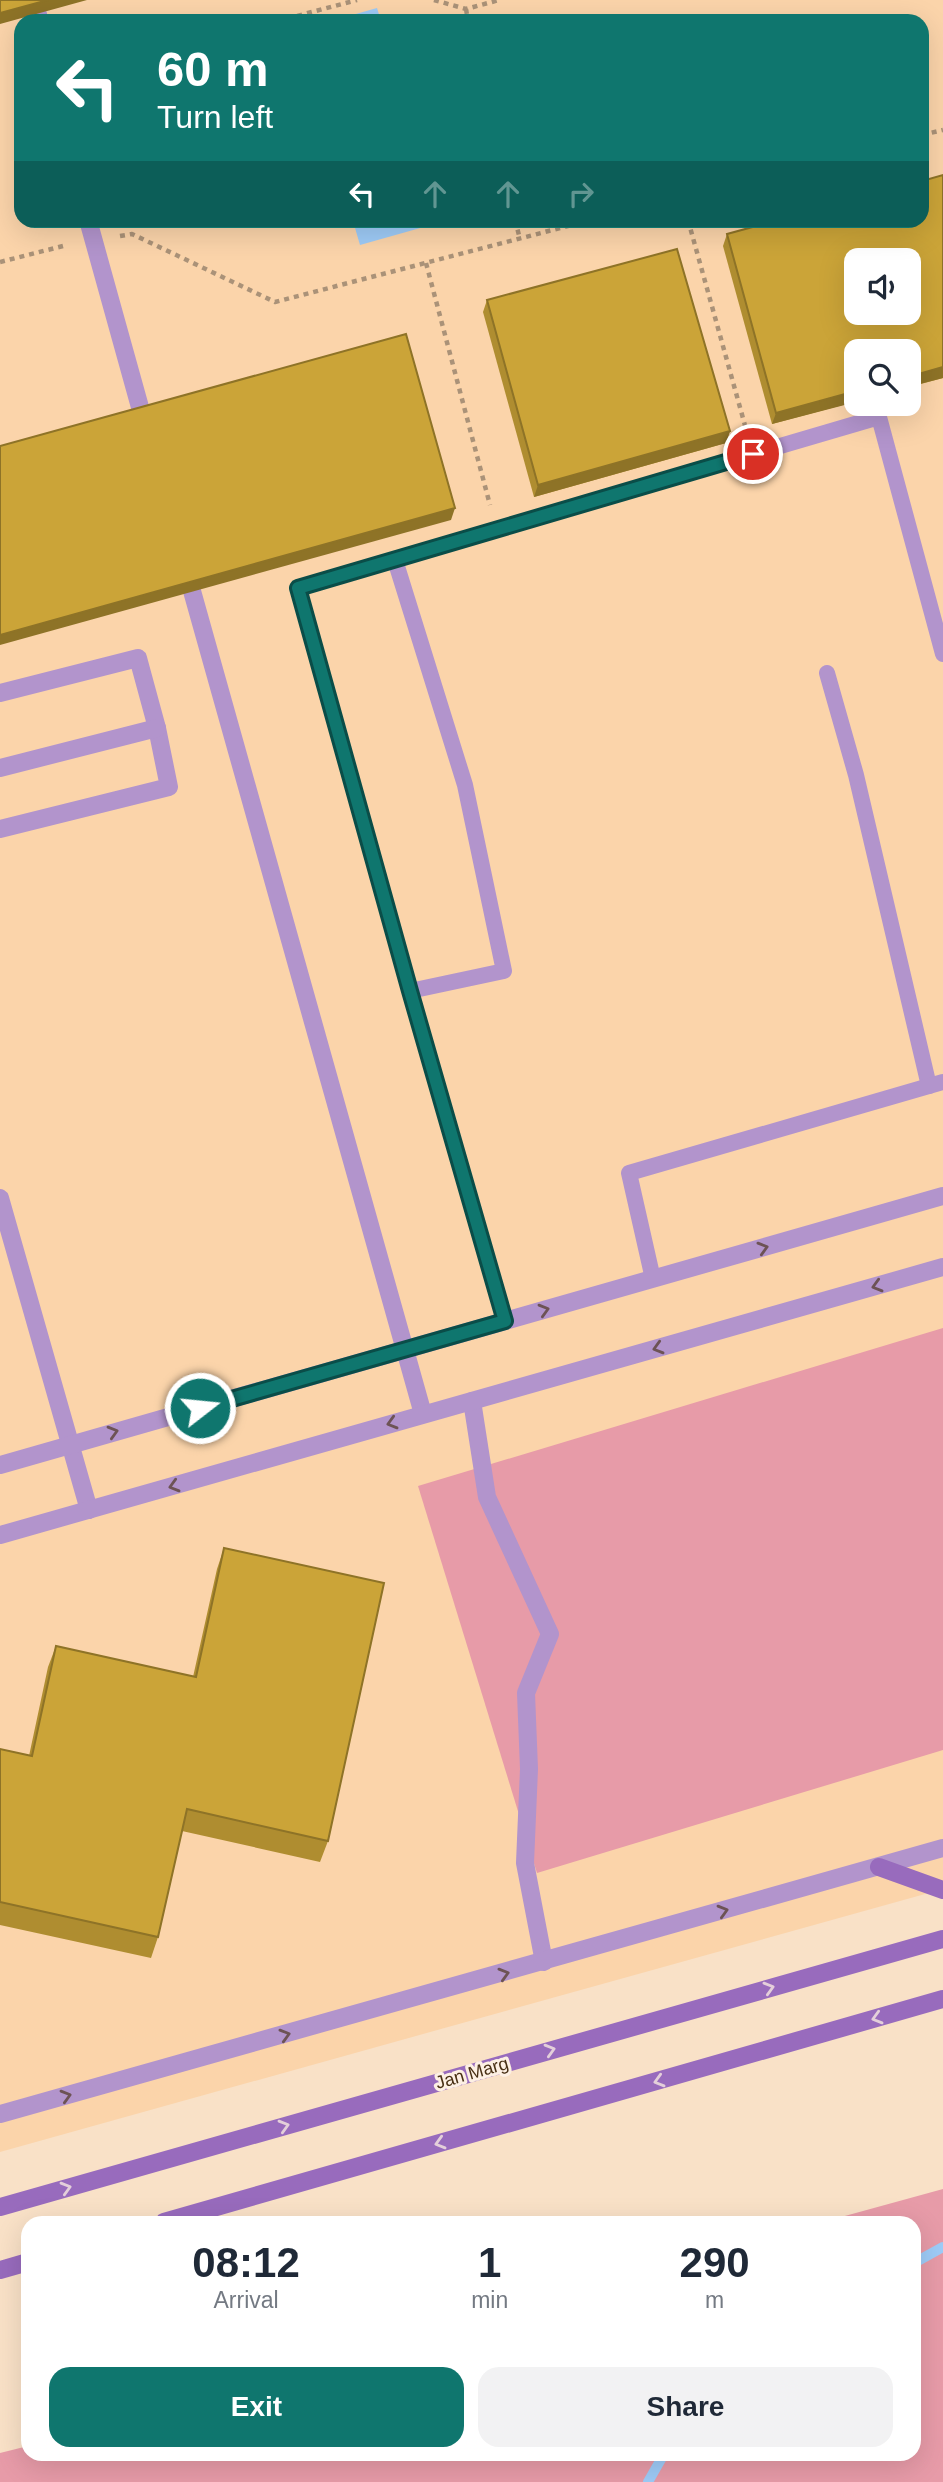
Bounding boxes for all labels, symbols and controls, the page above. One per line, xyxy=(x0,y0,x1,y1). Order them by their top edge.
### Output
icon: left xyxy=(42,42,133,133)
text: 60 m xyxy=(157,42,269,96)
text: Turn left xyxy=(157,99,273,135)
icon: left xyxy=(343,175,381,213)
icon: ahead xyxy=(416,175,454,213)
icon: ahead xyxy=(489,175,527,213)
icon: right xyxy=(562,175,600,213)
map controls xyxy=(844,248,921,416)
button: sound xyxy=(844,248,921,325)
button: search xyxy=(844,339,921,416)
pin xyxy=(723,424,783,484)
icon: arrive xyxy=(734,435,772,473)
one-way arrow xyxy=(756,1241,768,1256)
one-way arrow xyxy=(872,1277,884,1292)
one-way arrow xyxy=(537,1304,549,1318)
one-way arrow xyxy=(653,1339,665,1354)
position arrow xyxy=(163,1371,237,1445)
one-way arrow xyxy=(387,1415,399,1429)
one-way arrow xyxy=(107,1426,119,1441)
one-way arrow xyxy=(168,1477,180,1492)
one-way arrow xyxy=(717,1905,729,1920)
one-way arrow xyxy=(498,1967,510,1982)
one-way arrow xyxy=(763,1982,775,1996)
one-way arrow xyxy=(872,2009,884,2024)
one-way arrow xyxy=(279,2028,291,2043)
one-way arrow xyxy=(544,2044,556,2059)
street label: Jan Marg xyxy=(433,2053,511,2093)
one-way arrow xyxy=(653,2072,665,2087)
one-way arrow xyxy=(60,2090,72,2104)
one-way arrow xyxy=(278,2119,290,2134)
one-way arrow xyxy=(434,2135,446,2150)
one-way arrow xyxy=(59,2182,71,2196)
text: 08:12 xyxy=(192,2239,300,2286)
text: 1 xyxy=(478,2239,501,2286)
text: 290 xyxy=(680,2239,750,2286)
text: Arrival xyxy=(213,2287,279,2313)
text: min xyxy=(471,2287,508,2313)
text: m xyxy=(705,2287,724,2313)
button: Exit xyxy=(49,2367,464,2447)
button: Share xyxy=(478,2367,893,2447)

